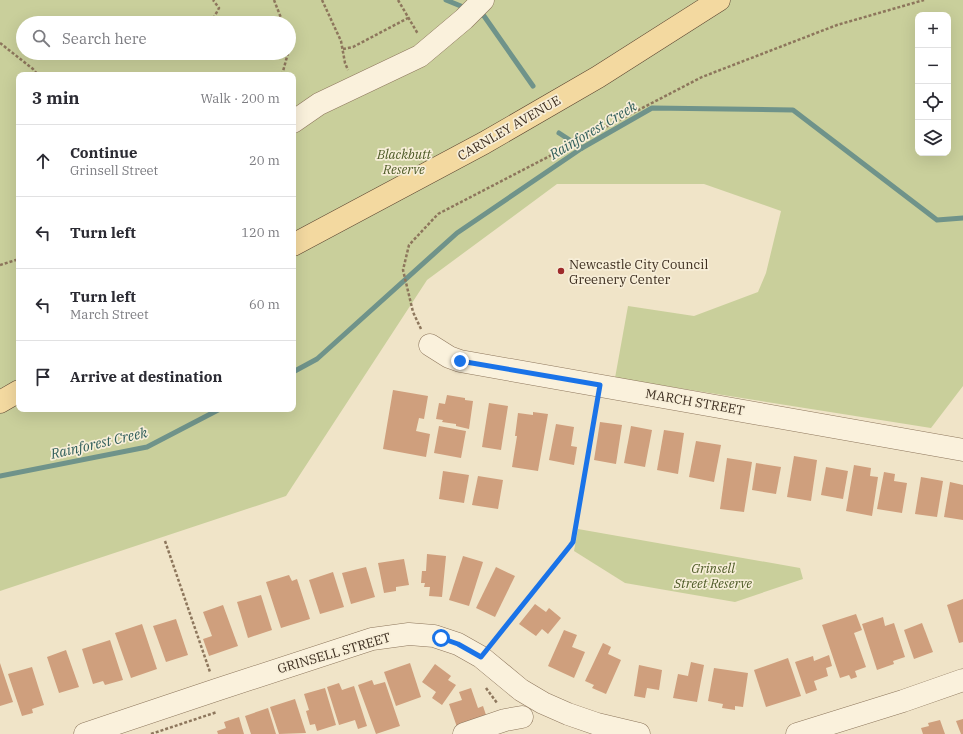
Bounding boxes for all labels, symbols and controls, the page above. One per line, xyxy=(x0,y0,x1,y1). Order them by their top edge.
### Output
map controls xyxy=(915,12,951,156)
button: + xyxy=(915,12,951,48)
search box xyxy=(16,16,296,60)
icon: search xyxy=(30,27,52,49)
text: Search here xyxy=(62,29,147,48)
button: − xyxy=(915,48,951,84)
button: locate xyxy=(915,84,951,120)
text: 3 min xyxy=(32,87,80,109)
text: Walk · 200 m xyxy=(201,90,280,107)
street label: CARNLEY AVENUE xyxy=(454,92,564,164)
water label: Rainforest Creek xyxy=(545,97,640,164)
button: layers xyxy=(915,120,951,156)
text: Continue xyxy=(70,143,137,162)
park label: Blackbutt Reserve xyxy=(376,146,432,178)
icon: ahead xyxy=(32,150,54,172)
text: 20 m xyxy=(249,152,280,169)
text: Grinsell Street xyxy=(70,162,158,179)
icon: left xyxy=(32,222,54,244)
text: Turn left xyxy=(70,223,136,242)
text: 120 m xyxy=(241,224,280,241)
place label: Newcastle City Council Greenery Center xyxy=(569,256,708,288)
marker: Newcastle City Council Greenery Center xyxy=(556,266,566,276)
text: Turn left xyxy=(70,287,136,306)
icon: left xyxy=(32,294,54,316)
text: 60 m xyxy=(249,296,280,313)
text: March Street xyxy=(70,306,149,323)
route end xyxy=(451,352,469,370)
icon: arrive xyxy=(32,366,54,388)
text: Arrive at destination xyxy=(70,367,222,386)
street label: MARCH STREET xyxy=(644,385,746,419)
water label: Rainforest Creek xyxy=(48,423,150,463)
park label: Grinsell Street Reserve xyxy=(673,560,752,592)
street label: GRINSELL STREET xyxy=(275,629,393,677)
route start xyxy=(432,629,450,647)

